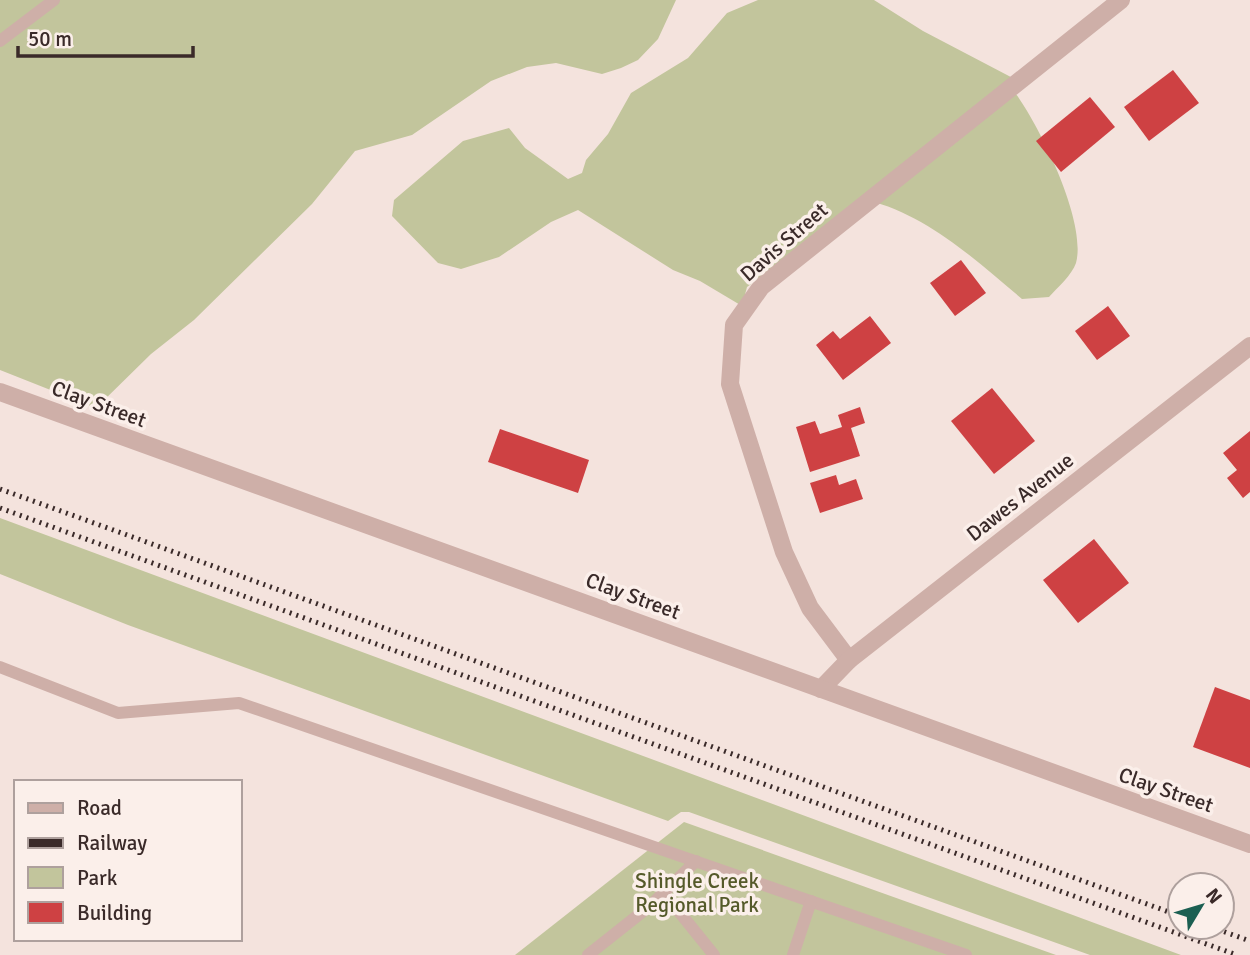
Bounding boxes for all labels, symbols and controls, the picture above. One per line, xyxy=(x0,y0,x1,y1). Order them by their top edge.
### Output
scale bar xyxy=(18,14,192,58)
text: 50 m xyxy=(28,26,72,52)
street label: Davis Street xyxy=(735,197,833,287)
street label: Clay Street xyxy=(48,375,150,433)
street label: Dawes Avenue xyxy=(961,447,1079,547)
street label: Clay Street xyxy=(582,567,684,625)
street label: Clay Street xyxy=(1115,762,1217,818)
legend xyxy=(14,780,242,941)
text: Road xyxy=(77,795,122,821)
text: Railway xyxy=(77,830,147,856)
text: Park xyxy=(77,865,118,891)
park label: Shingle Creek Regional Park xyxy=(635,868,759,918)
north arrow xyxy=(1166,871,1236,941)
text: N xyxy=(1200,884,1227,909)
text: Building xyxy=(77,900,152,926)

